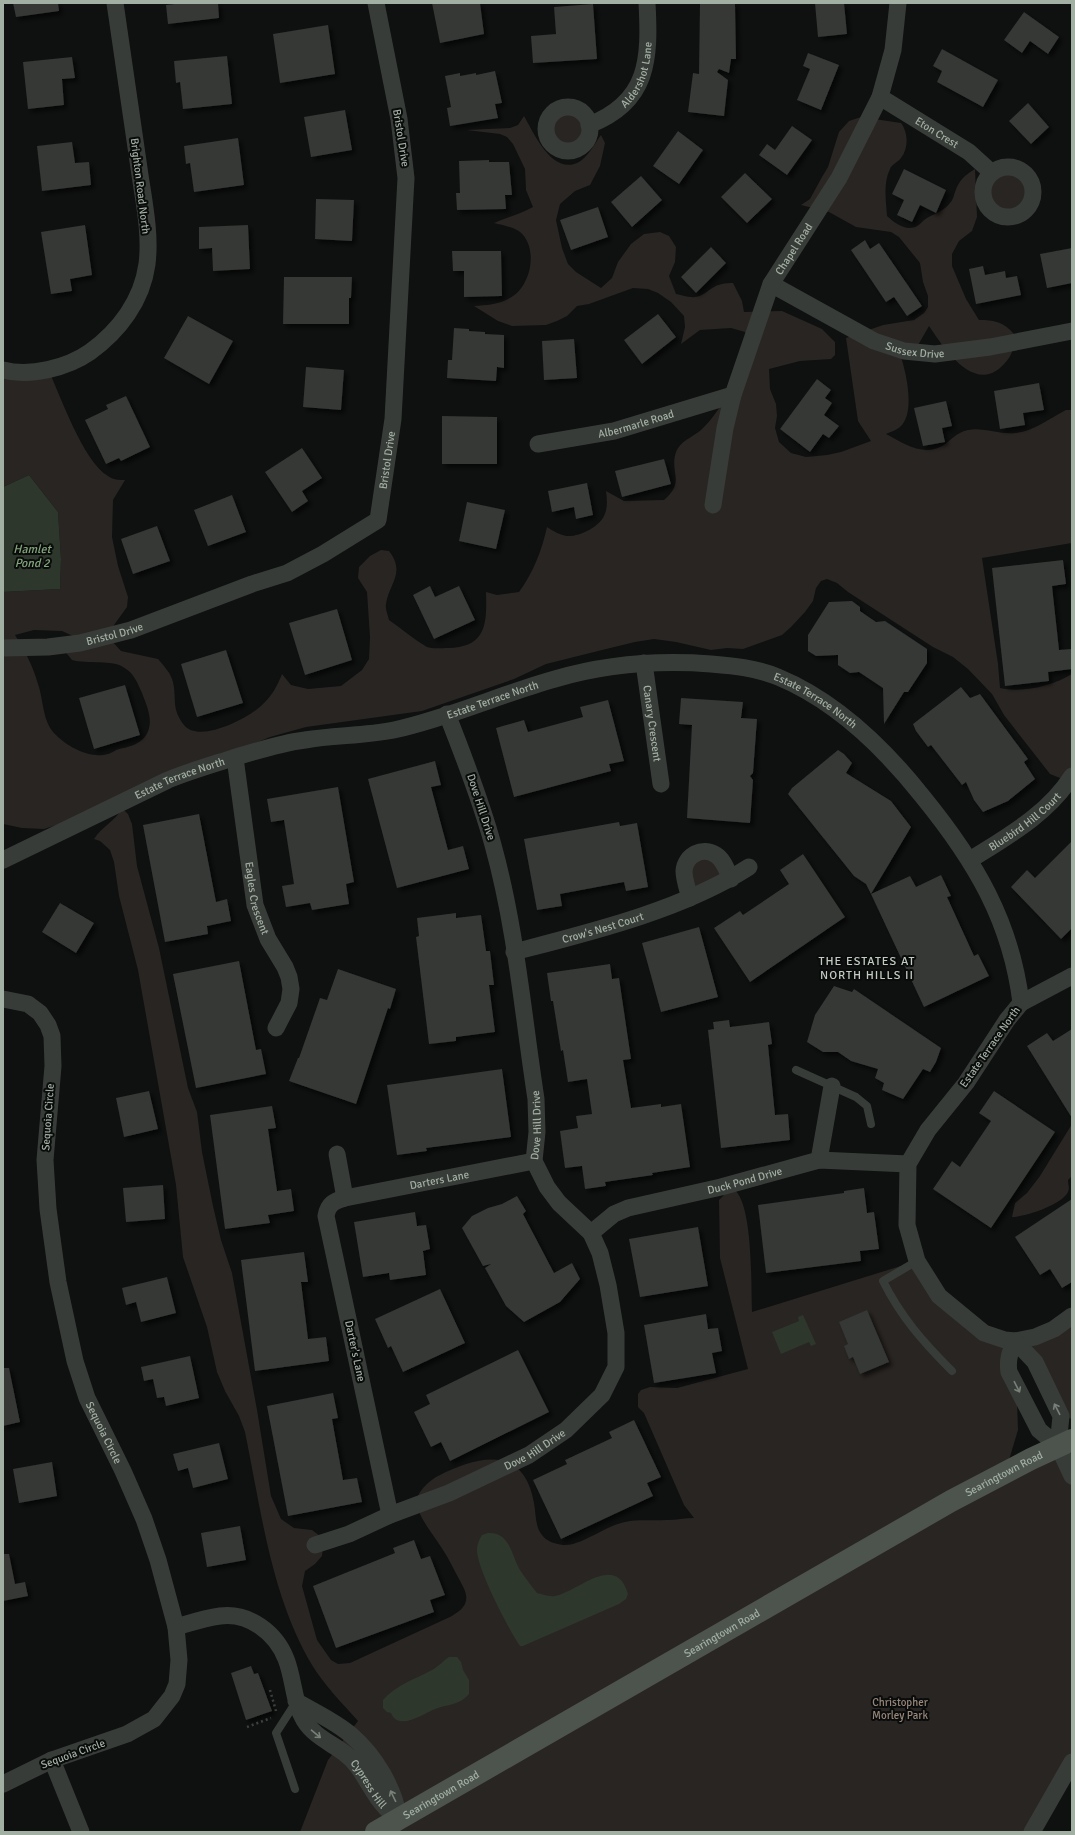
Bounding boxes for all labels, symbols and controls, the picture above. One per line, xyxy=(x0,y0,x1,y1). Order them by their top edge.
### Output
street label: Aldershot Lane xyxy=(618,41,654,110)
street label: Bristol Drive xyxy=(390,108,412,168)
street label: Eton Crest xyxy=(913,114,961,151)
street label: Brighton Road North xyxy=(128,137,152,235)
street label: Chapel Road xyxy=(772,220,815,277)
street label: Sussex Drive xyxy=(884,339,945,361)
street label: Albermarle Road xyxy=(597,407,675,440)
street label: Bristol Drive xyxy=(376,430,398,490)
water label: Hamlet Pond 2 xyxy=(13,542,52,571)
street label: Bristol Drive xyxy=(85,620,145,648)
street label: Estate Terrace North xyxy=(772,669,860,731)
street label: Estate Terrace North xyxy=(445,678,540,721)
street label: Canary Crescent xyxy=(641,684,664,763)
street label: Estate Terrace North xyxy=(132,755,226,802)
street label: Dove Hill Drive xyxy=(464,772,498,842)
street label: Bluebird Hill Court xyxy=(986,789,1064,853)
street label: Eagles Crescent xyxy=(243,861,272,936)
street label: Crow's Nest Court xyxy=(561,909,645,946)
district label: THE ESTATES AT NORTH HILLS II xyxy=(819,954,915,983)
street label: Estate Terrace North xyxy=(957,1004,1023,1090)
street label: Sequoia Circle xyxy=(39,1083,57,1151)
street label: Dove Hill Drive xyxy=(528,1090,544,1161)
street label: Duck Pond Drive xyxy=(706,1164,784,1196)
street label: Darters Lane xyxy=(408,1167,470,1192)
street label: Darter's Lane xyxy=(342,1319,368,1383)
one-way arrow xyxy=(1014,1381,1021,1393)
street label: Sequoia Circle xyxy=(83,1399,125,1466)
one-way arrow xyxy=(1053,1403,1061,1415)
street label: Dove Hill Drive xyxy=(502,1426,568,1473)
street label: Searingtown Road xyxy=(963,1448,1045,1499)
street label: Searingtown Road xyxy=(681,1606,762,1660)
park label: Christopher Morley Park xyxy=(872,1696,928,1722)
one-way arrow xyxy=(311,1729,322,1738)
street label: Sequoia Circle xyxy=(39,1736,107,1772)
street label: Cypress Hill xyxy=(348,1757,390,1811)
street label: Searingtown Road xyxy=(401,1768,481,1822)
one-way arrow xyxy=(389,1790,396,1802)

